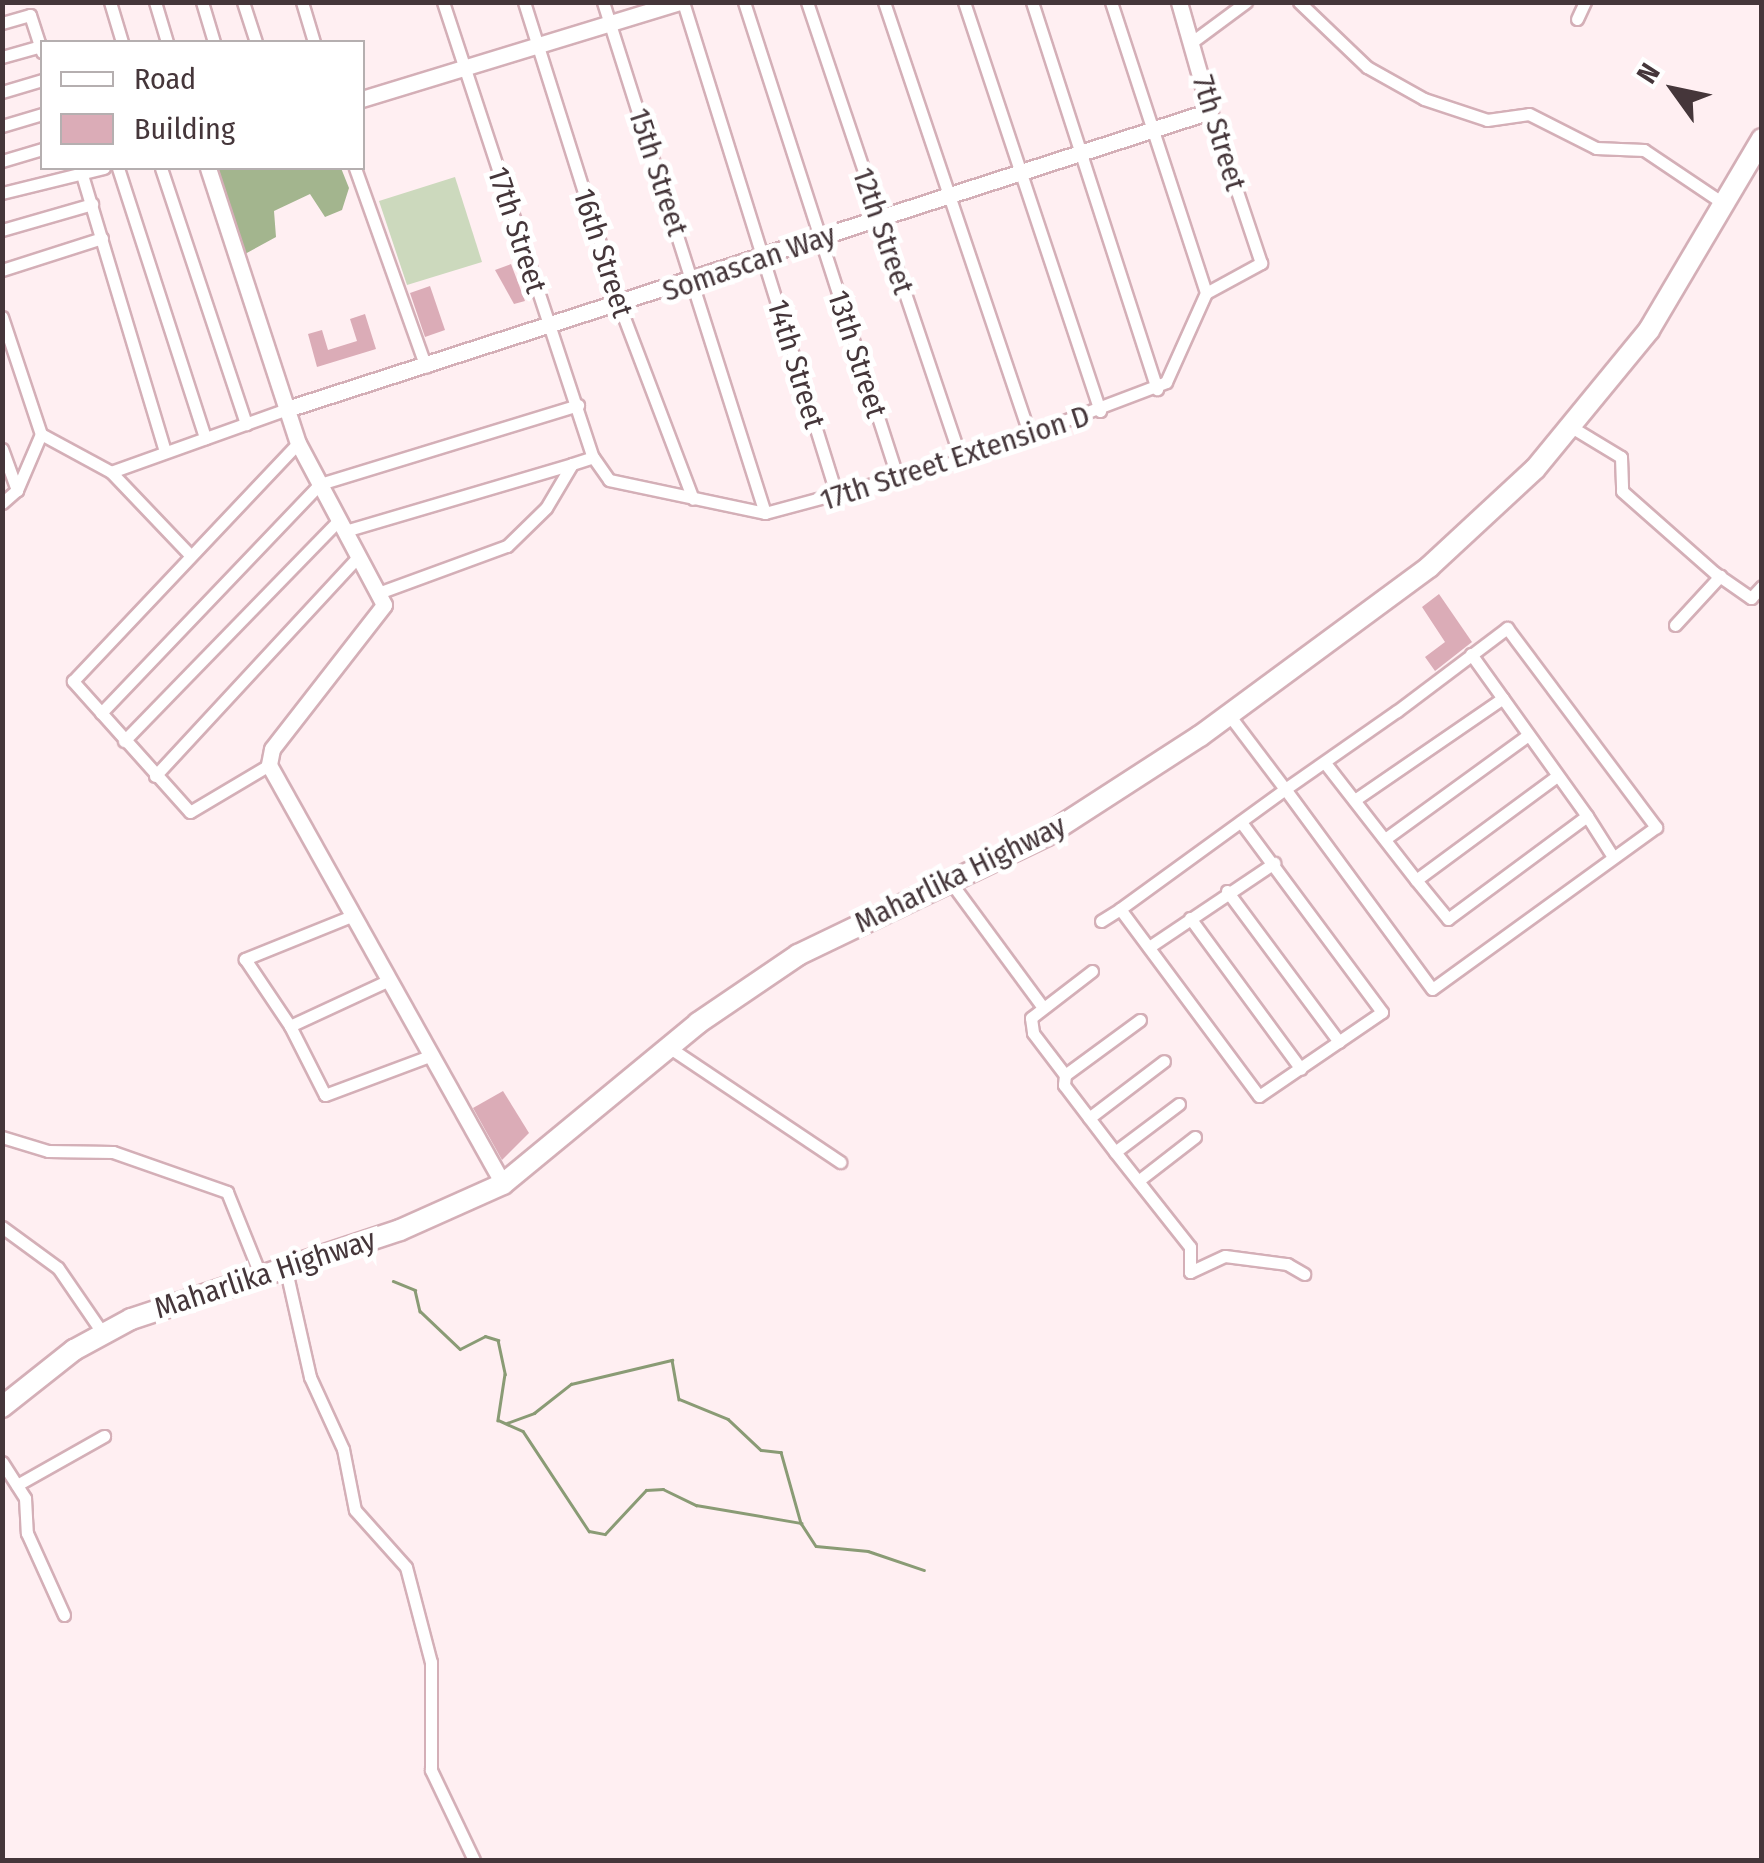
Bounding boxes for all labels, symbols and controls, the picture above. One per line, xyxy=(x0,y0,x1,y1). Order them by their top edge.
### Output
legend xyxy=(40,40,365,170)
north arrow xyxy=(1624,40,1724,140)
text: N xyxy=(1630,57,1667,89)
text: Road xyxy=(134,61,196,97)
street label: 7th Street xyxy=(1184,71,1254,195)
street label: 15th Street xyxy=(621,104,695,240)
text: Building xyxy=(134,111,235,147)
street label: 17th Street xyxy=(480,162,554,298)
street label: 12th Street xyxy=(845,163,921,299)
street label: 16th Street xyxy=(565,184,641,322)
street label: Somascan Way xyxy=(658,217,840,309)
street label: 13th Street xyxy=(820,286,894,422)
street label: 14th Street xyxy=(759,295,833,433)
street label: 17th Street Extension D xyxy=(816,397,1094,519)
street label: Maharlika Highway xyxy=(849,807,1071,941)
street label: Maharlika Highway xyxy=(150,1221,380,1327)

